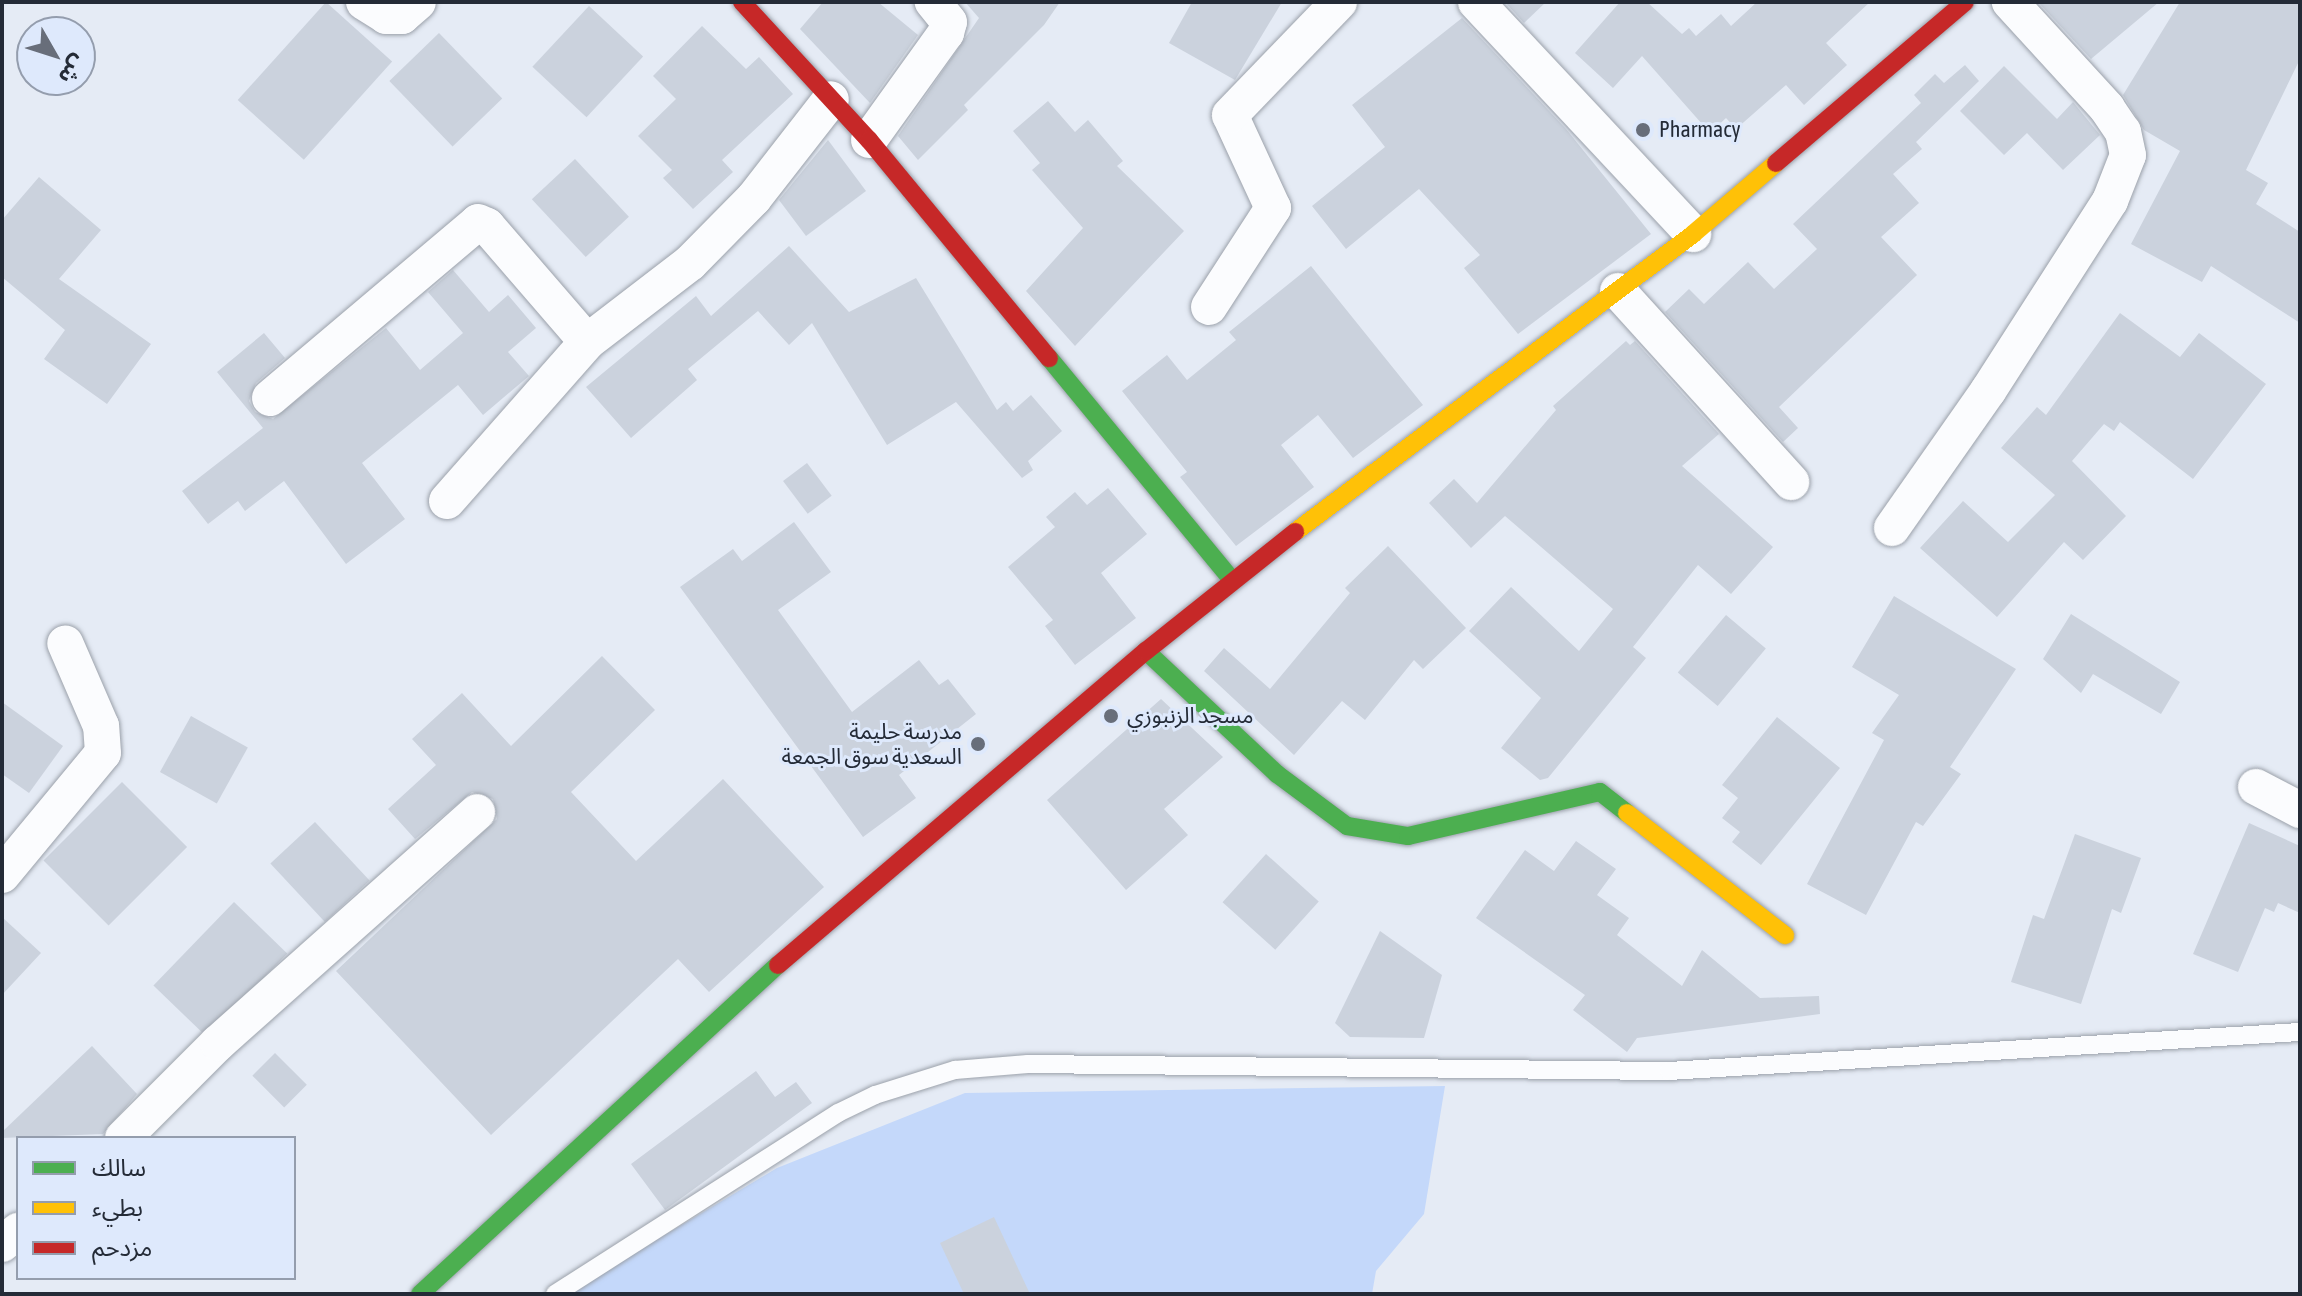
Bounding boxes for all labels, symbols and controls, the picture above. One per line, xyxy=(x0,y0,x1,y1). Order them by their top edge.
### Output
north arrow xyxy=(16,16,96,96)
text: ش xyxy=(54,50,93,90)
place label: Pharmacy xyxy=(1659,117,1740,143)
marker: Pharmacy xyxy=(1634,121,1652,139)
place label: مسجد الزنبوزي xyxy=(1127,703,1254,729)
marker: مسجد الزنبوزي xyxy=(1102,707,1120,725)
place label: مدرسة حليمة السعدية سوق الجمعة xyxy=(781,718,962,770)
marker: مدرسة حليمة السعدية سوق الجمعة xyxy=(969,735,987,753)
legend xyxy=(16,1136,296,1280)
text: سالك xyxy=(92,1154,146,1181)
text: بطيء xyxy=(92,1194,143,1221)
text: مزدحم xyxy=(92,1234,152,1261)

